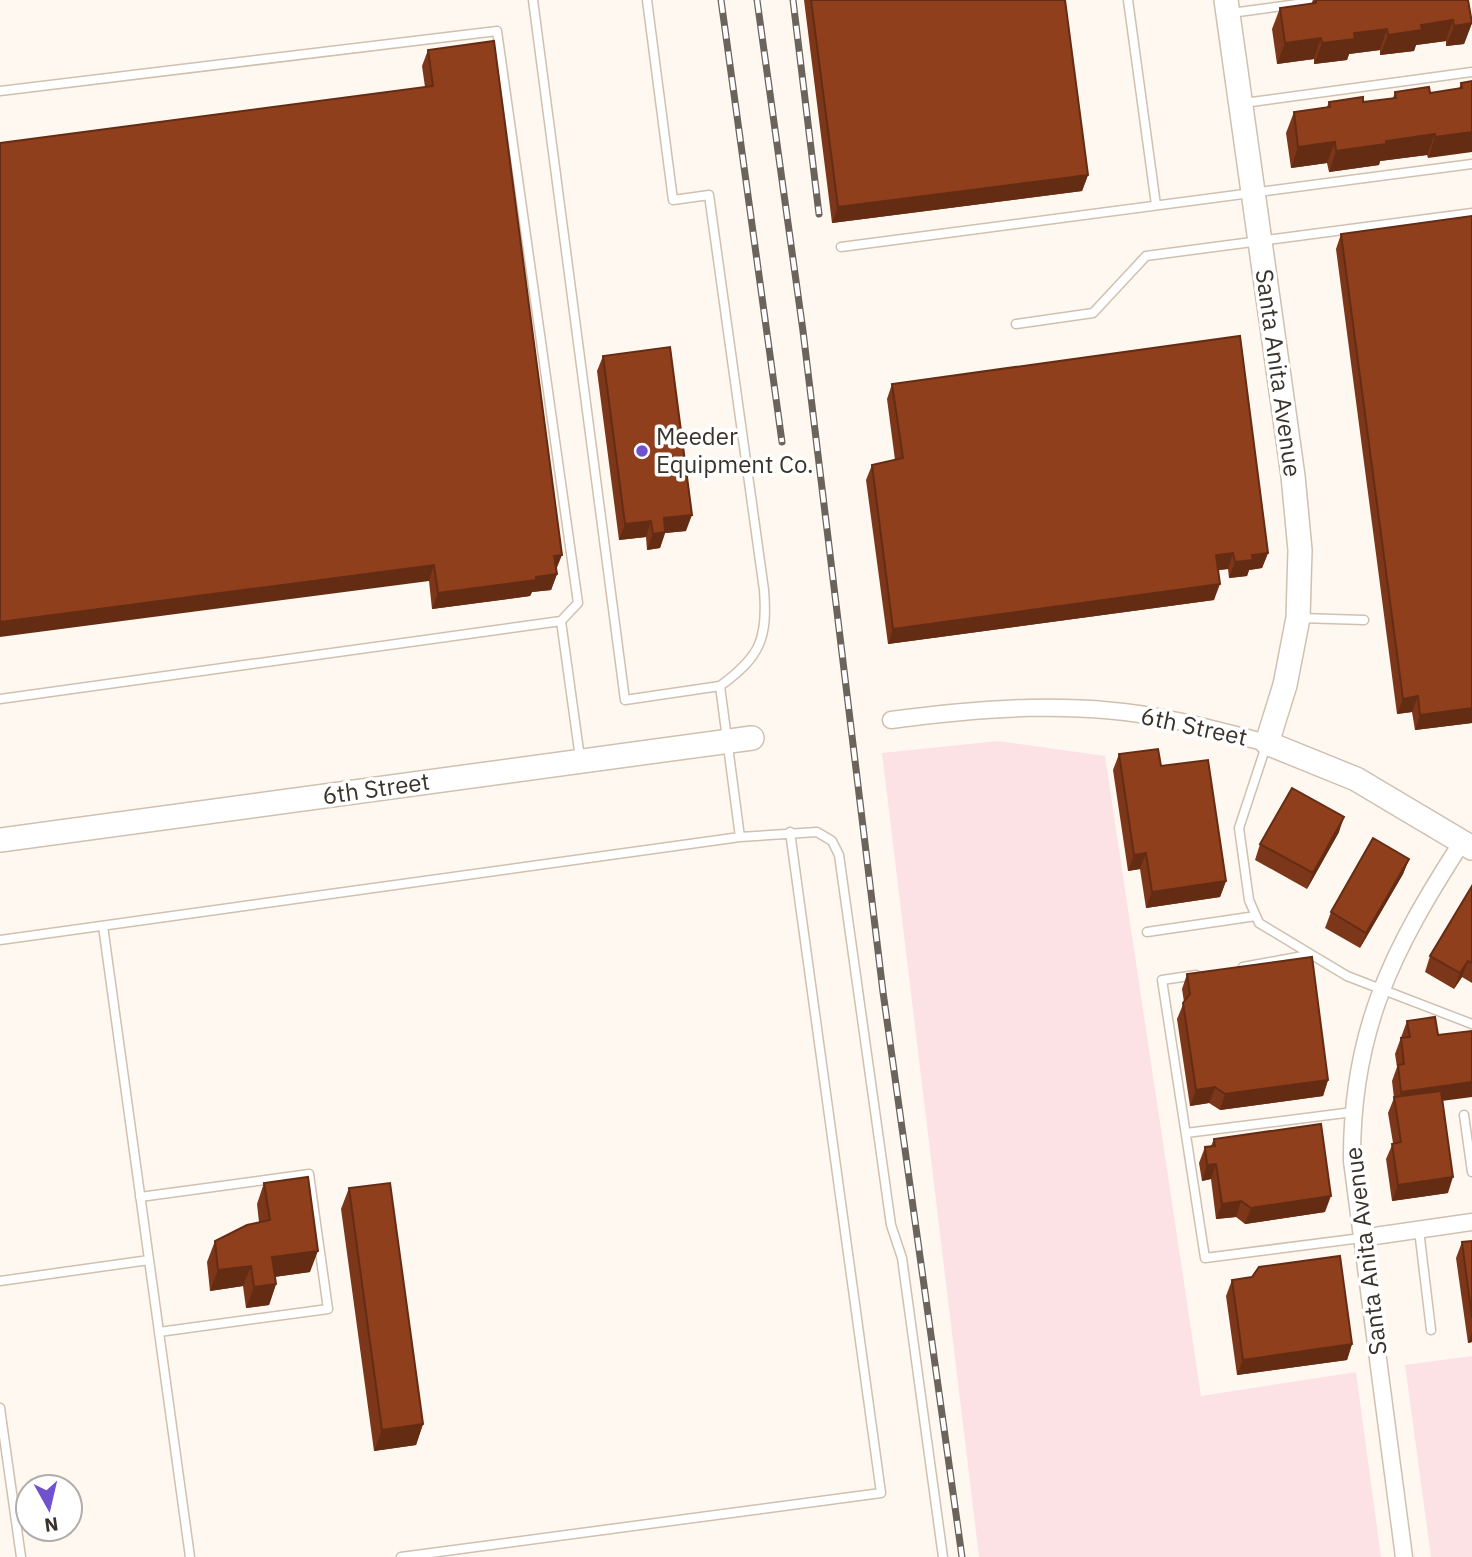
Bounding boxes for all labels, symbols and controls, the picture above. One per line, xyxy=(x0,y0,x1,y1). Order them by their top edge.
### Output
street label: Santa Anita Avenue xyxy=(1249,267,1309,479)
place label: Meeder Equipment Co. xyxy=(656,420,813,480)
marker: Meeder Equipment Co. xyxy=(634,443,650,459)
street label: 6th Street xyxy=(1138,699,1250,753)
street label: 6th Street xyxy=(320,765,432,811)
street label: Santa Anita Avenue xyxy=(1336,1145,1394,1357)
north arrow xyxy=(14,1473,84,1543)
text: N xyxy=(43,1512,60,1538)

